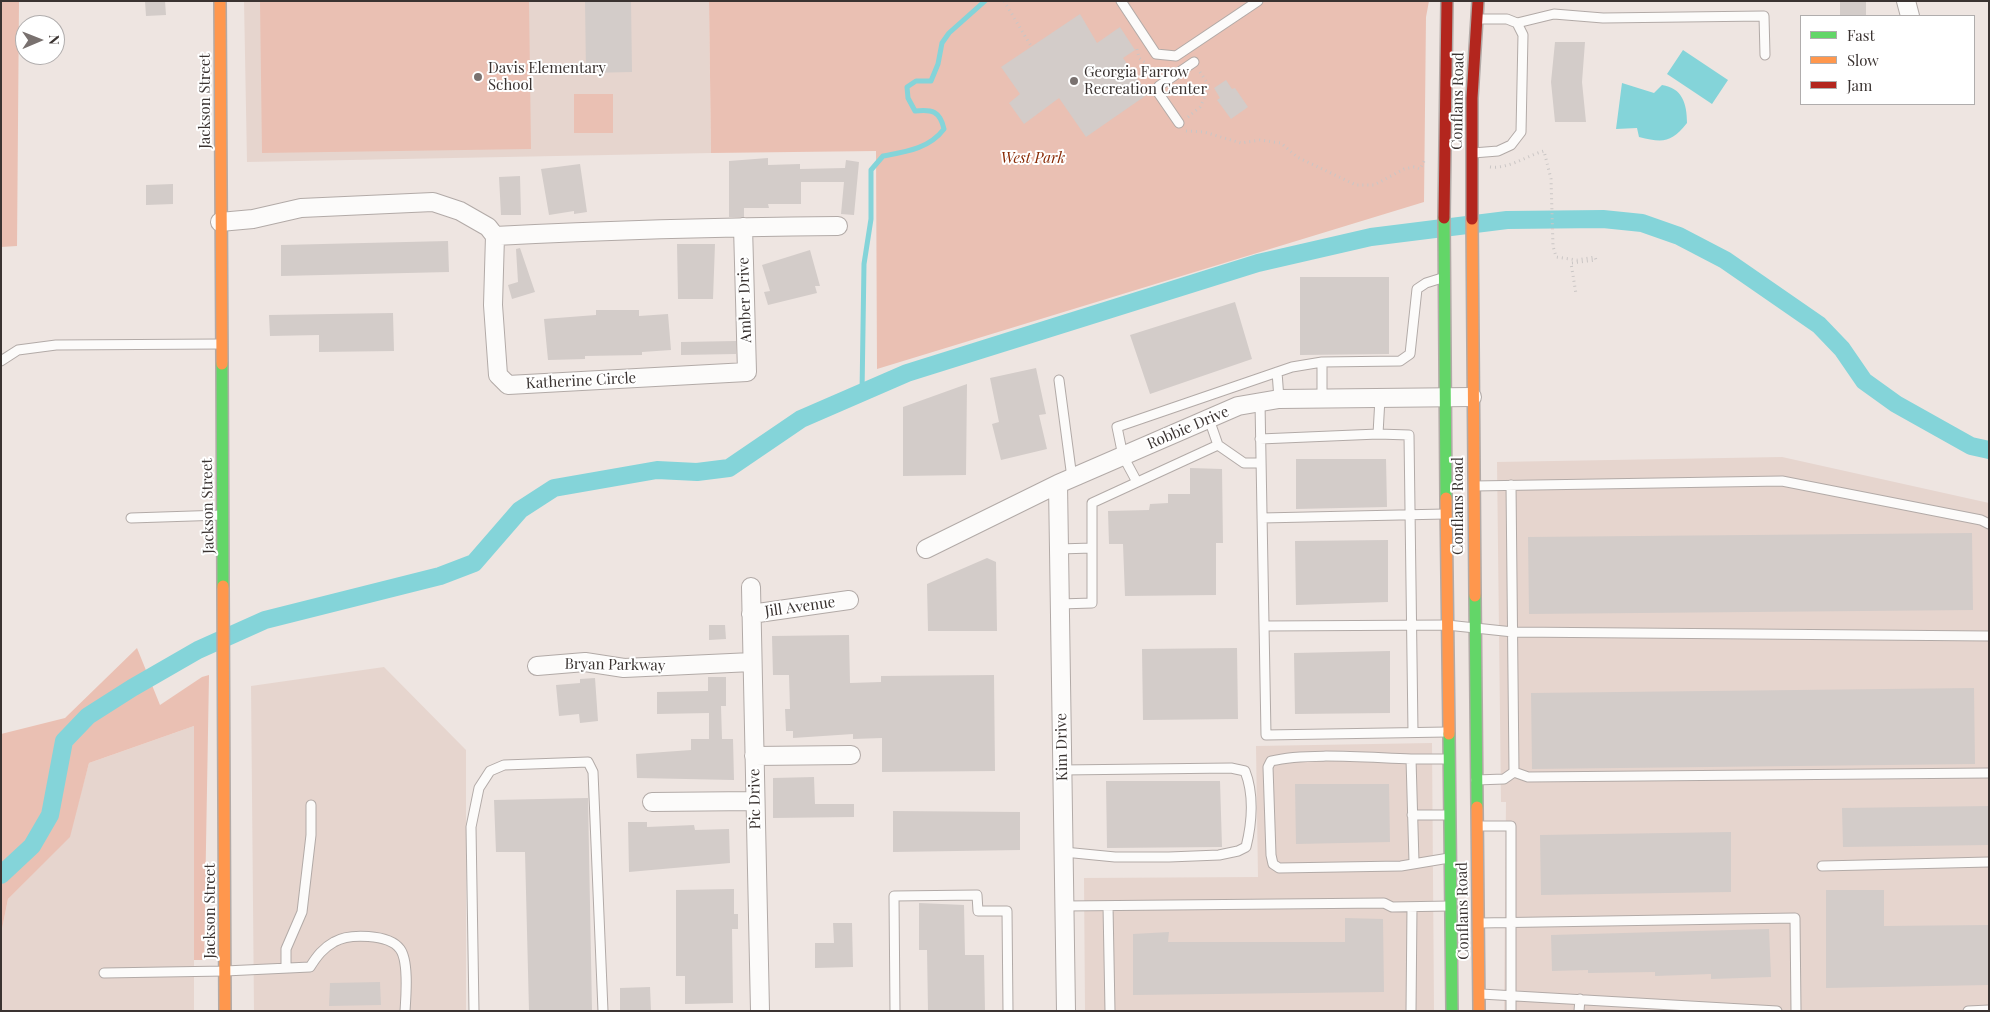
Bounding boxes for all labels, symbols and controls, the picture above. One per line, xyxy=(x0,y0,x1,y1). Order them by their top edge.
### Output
north arrow xyxy=(15,15,65,65)
legend xyxy=(1800,15,1975,105)
text: Fast xyxy=(1847,25,1875,45)
text: N xyxy=(45,35,64,45)
text: Slow xyxy=(1847,50,1879,70)
street label: Conflans Road xyxy=(1448,52,1468,150)
street label: Jackson Street xyxy=(196,53,214,149)
place label: Davis Elementary School xyxy=(488,59,606,94)
place label: Georgia Farrow Recreation Center xyxy=(1084,63,1207,98)
marker: Davis Elementary School xyxy=(472,71,484,83)
marker: Georgia Farrow Recreation Center xyxy=(1068,75,1080,87)
text: Jam xyxy=(1847,75,1872,95)
park label: West Park xyxy=(1001,149,1065,167)
street label: Amber Drive xyxy=(735,257,755,343)
street label: Katherine Circle xyxy=(525,369,637,393)
street label: Robbie Drive xyxy=(1144,403,1232,453)
street label: Conflans Road xyxy=(1449,457,1467,555)
street label: Jackson Street xyxy=(198,458,218,554)
street label: Jill Avenue xyxy=(764,593,836,621)
street label: Bryan Parkway xyxy=(564,655,666,675)
street label: Kim Drive xyxy=(1052,713,1072,781)
street label: Pic Drive xyxy=(745,768,765,830)
street label: Conflans Road xyxy=(1453,862,1473,960)
street label: Jackson Street xyxy=(201,863,219,959)

